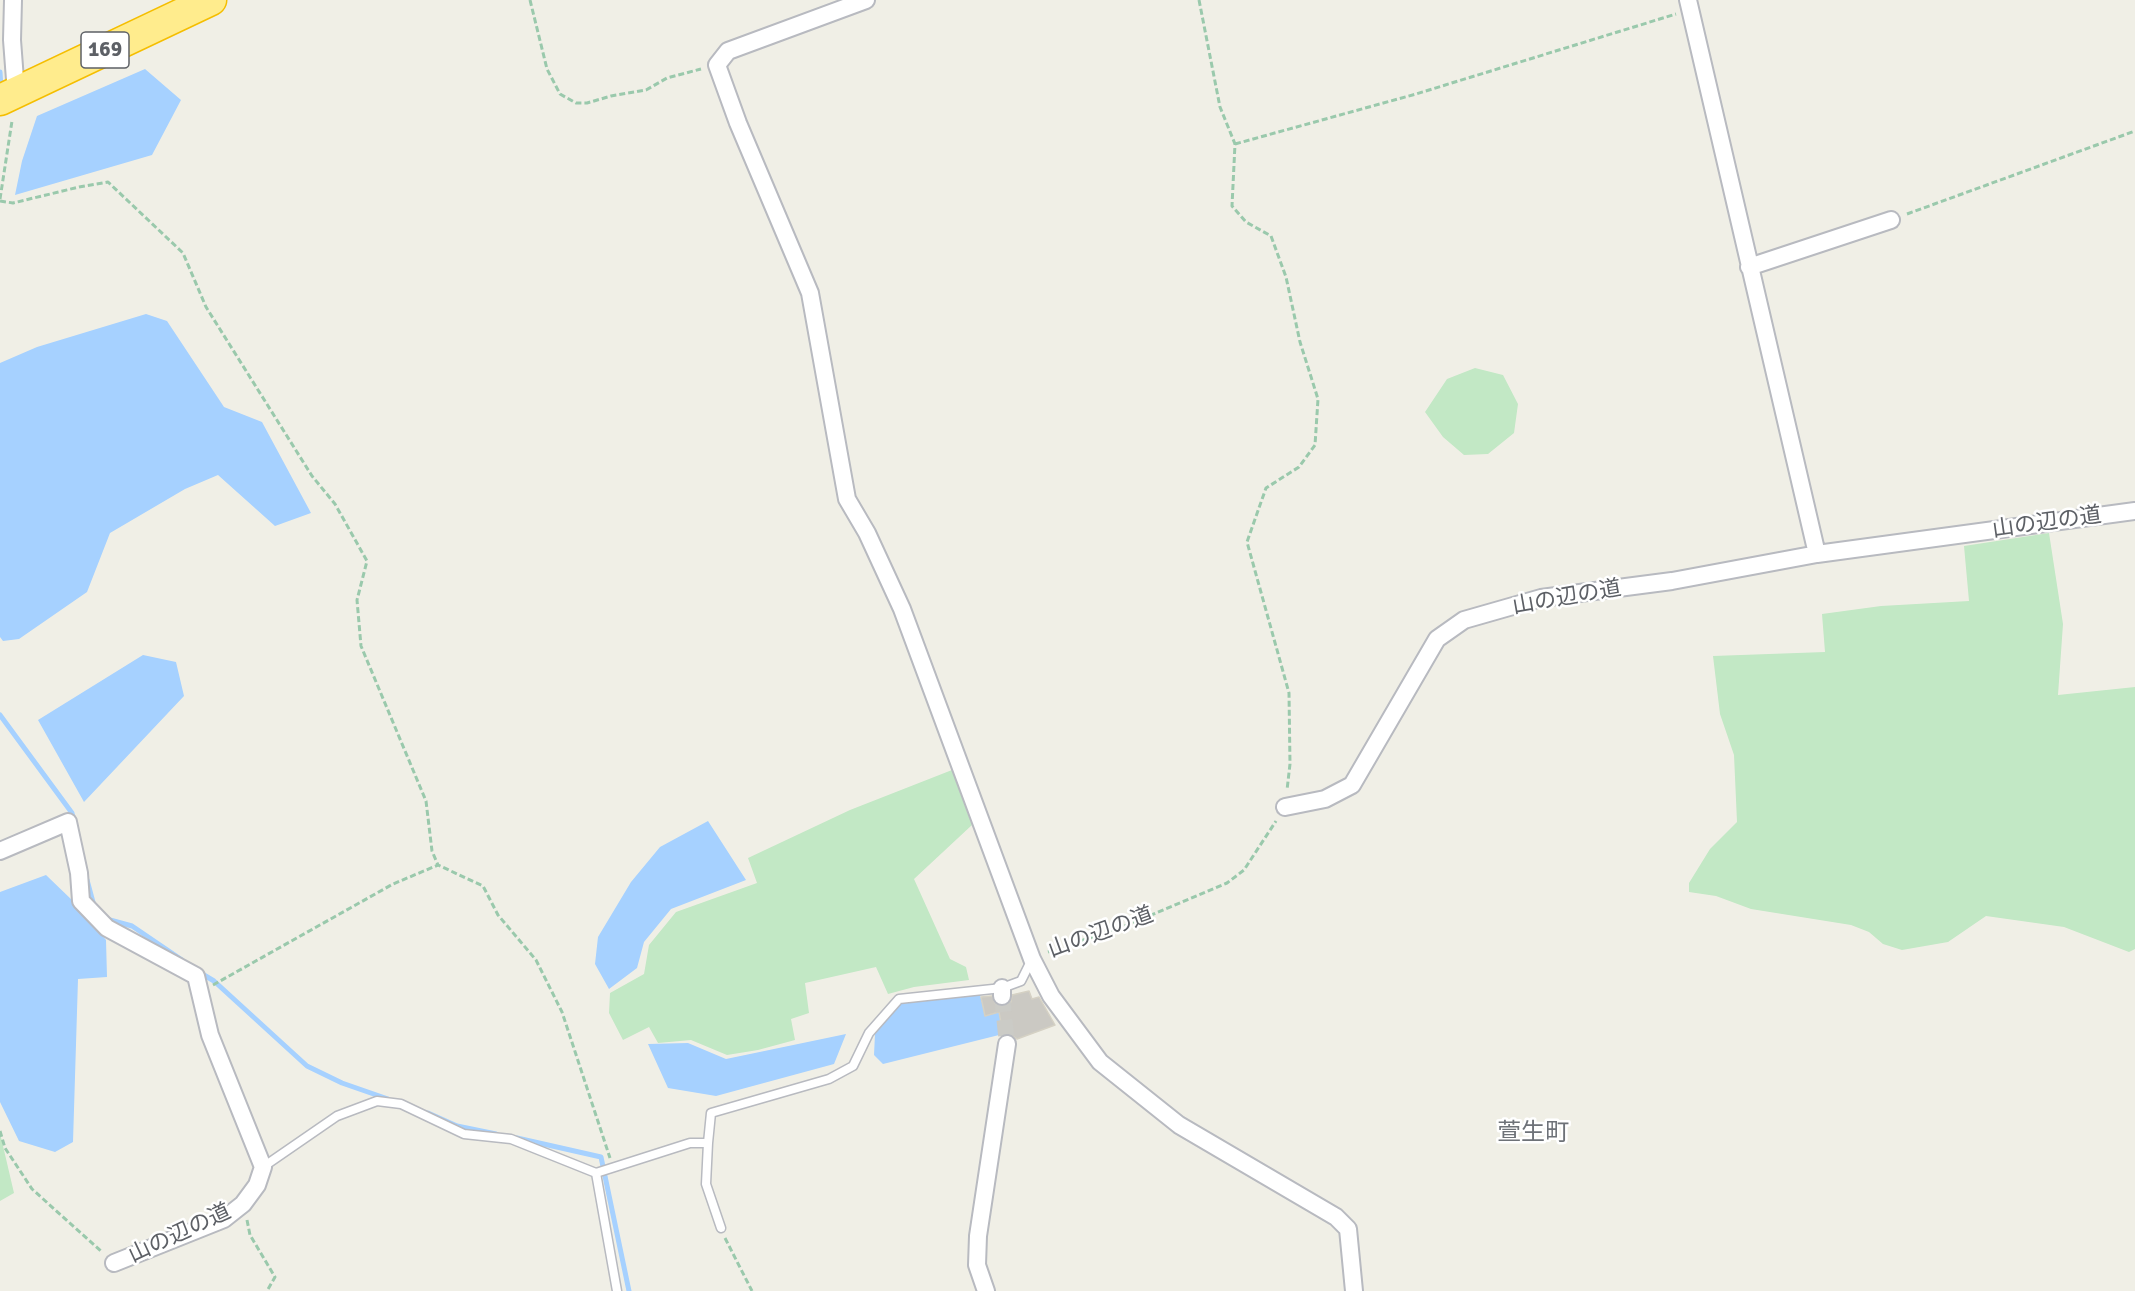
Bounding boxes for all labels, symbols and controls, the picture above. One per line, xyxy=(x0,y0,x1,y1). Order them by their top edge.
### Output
road number: 169 xyxy=(81,32,129,68)
street label: 山の辺の道 xyxy=(1991,502,2103,544)
street label: 山の辺の道 xyxy=(1511,575,1623,621)
street label: 山の辺の道 xyxy=(1045,902,1157,964)
district label: 萱生町 xyxy=(1497,1120,1569,1148)
street label: 山の辺の道 xyxy=(125,1199,235,1269)

